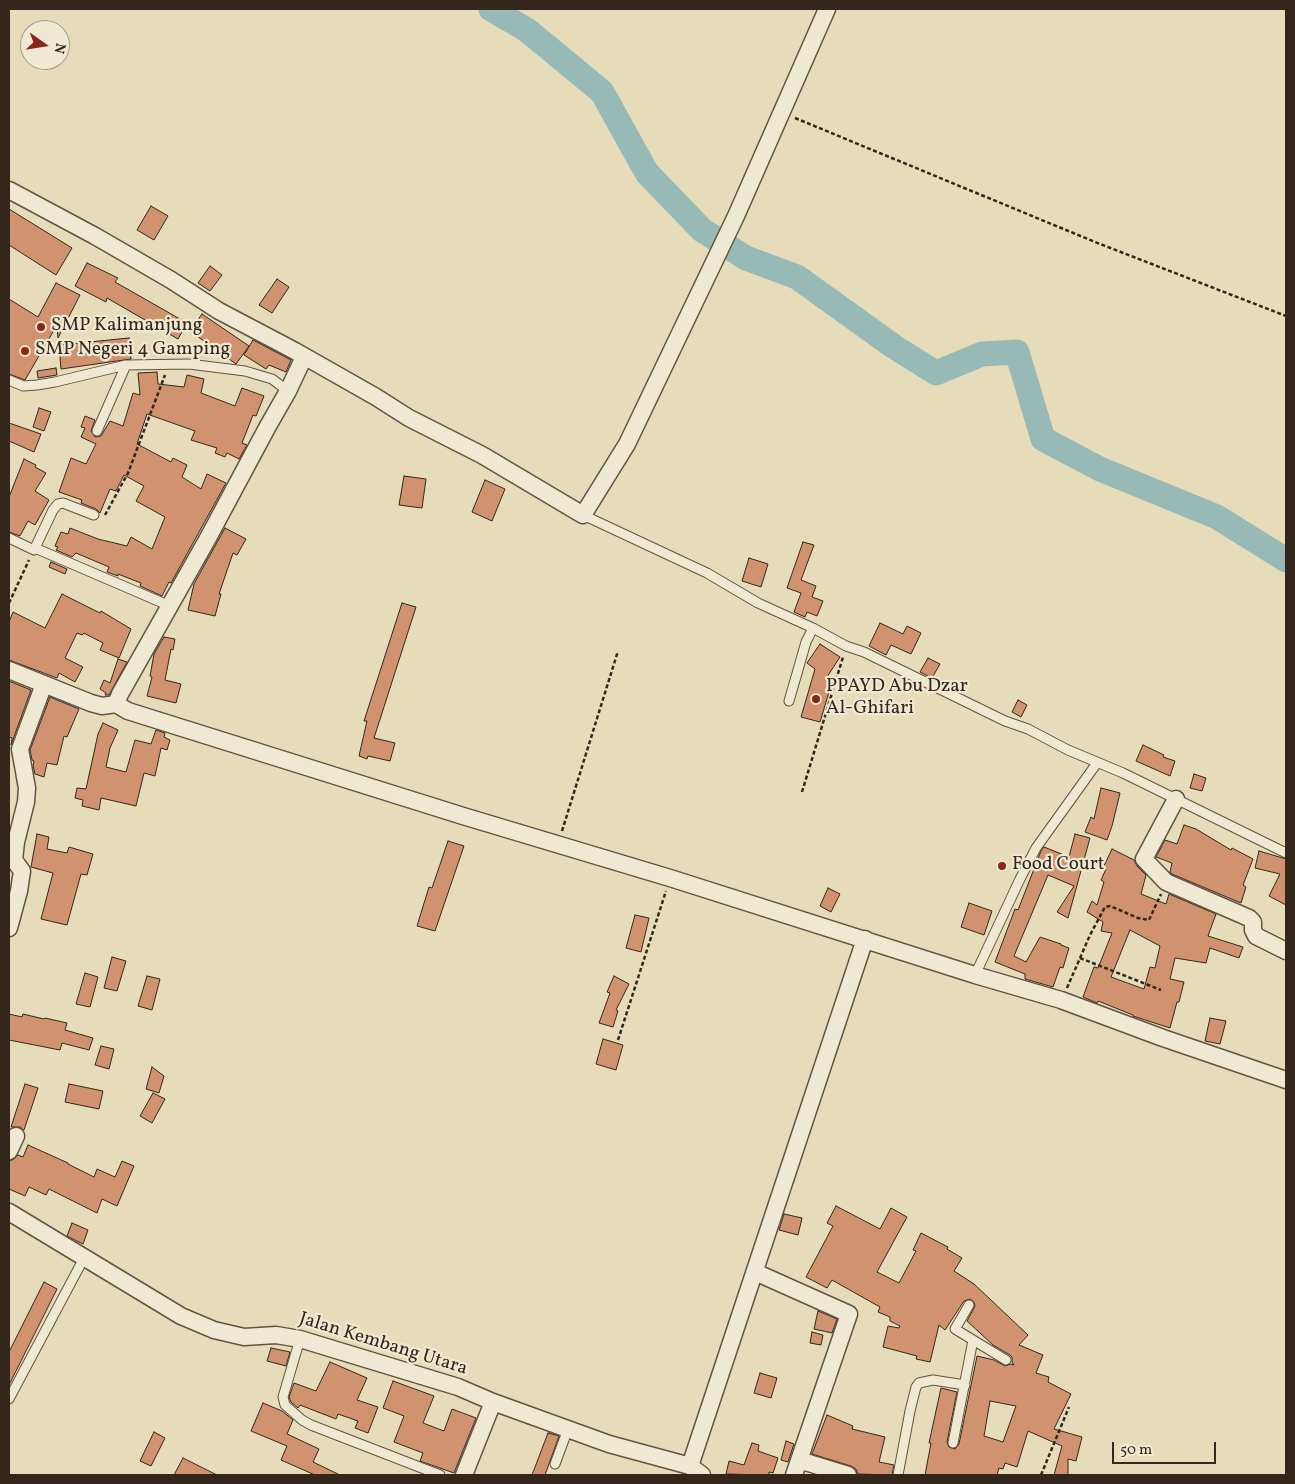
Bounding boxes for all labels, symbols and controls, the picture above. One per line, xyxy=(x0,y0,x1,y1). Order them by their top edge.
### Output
north arrow xyxy=(20,20,70,70)
text: N xyxy=(49,41,70,55)
place label: SMP Kalimanjung xyxy=(51,316,203,338)
marker: SMP Kalimanjung xyxy=(35,321,47,333)
place label: SMP Negeri 4 Gamping xyxy=(35,340,230,362)
marker: SMP Negeri 4 Gamping xyxy=(19,345,31,357)
place label: PPAYD Abu Dzar Al-Ghifari xyxy=(826,677,968,721)
marker: PPAYD Abu Dzar Al-Ghifari xyxy=(810,693,822,705)
place label: Food Court xyxy=(1012,855,1104,877)
marker: Food Court xyxy=(996,860,1008,872)
street label: Jalan Kembang Utara xyxy=(296,1309,470,1381)
scale bar xyxy=(1115,1432,1219,1464)
text: 50 m xyxy=(1120,1440,1152,1461)

